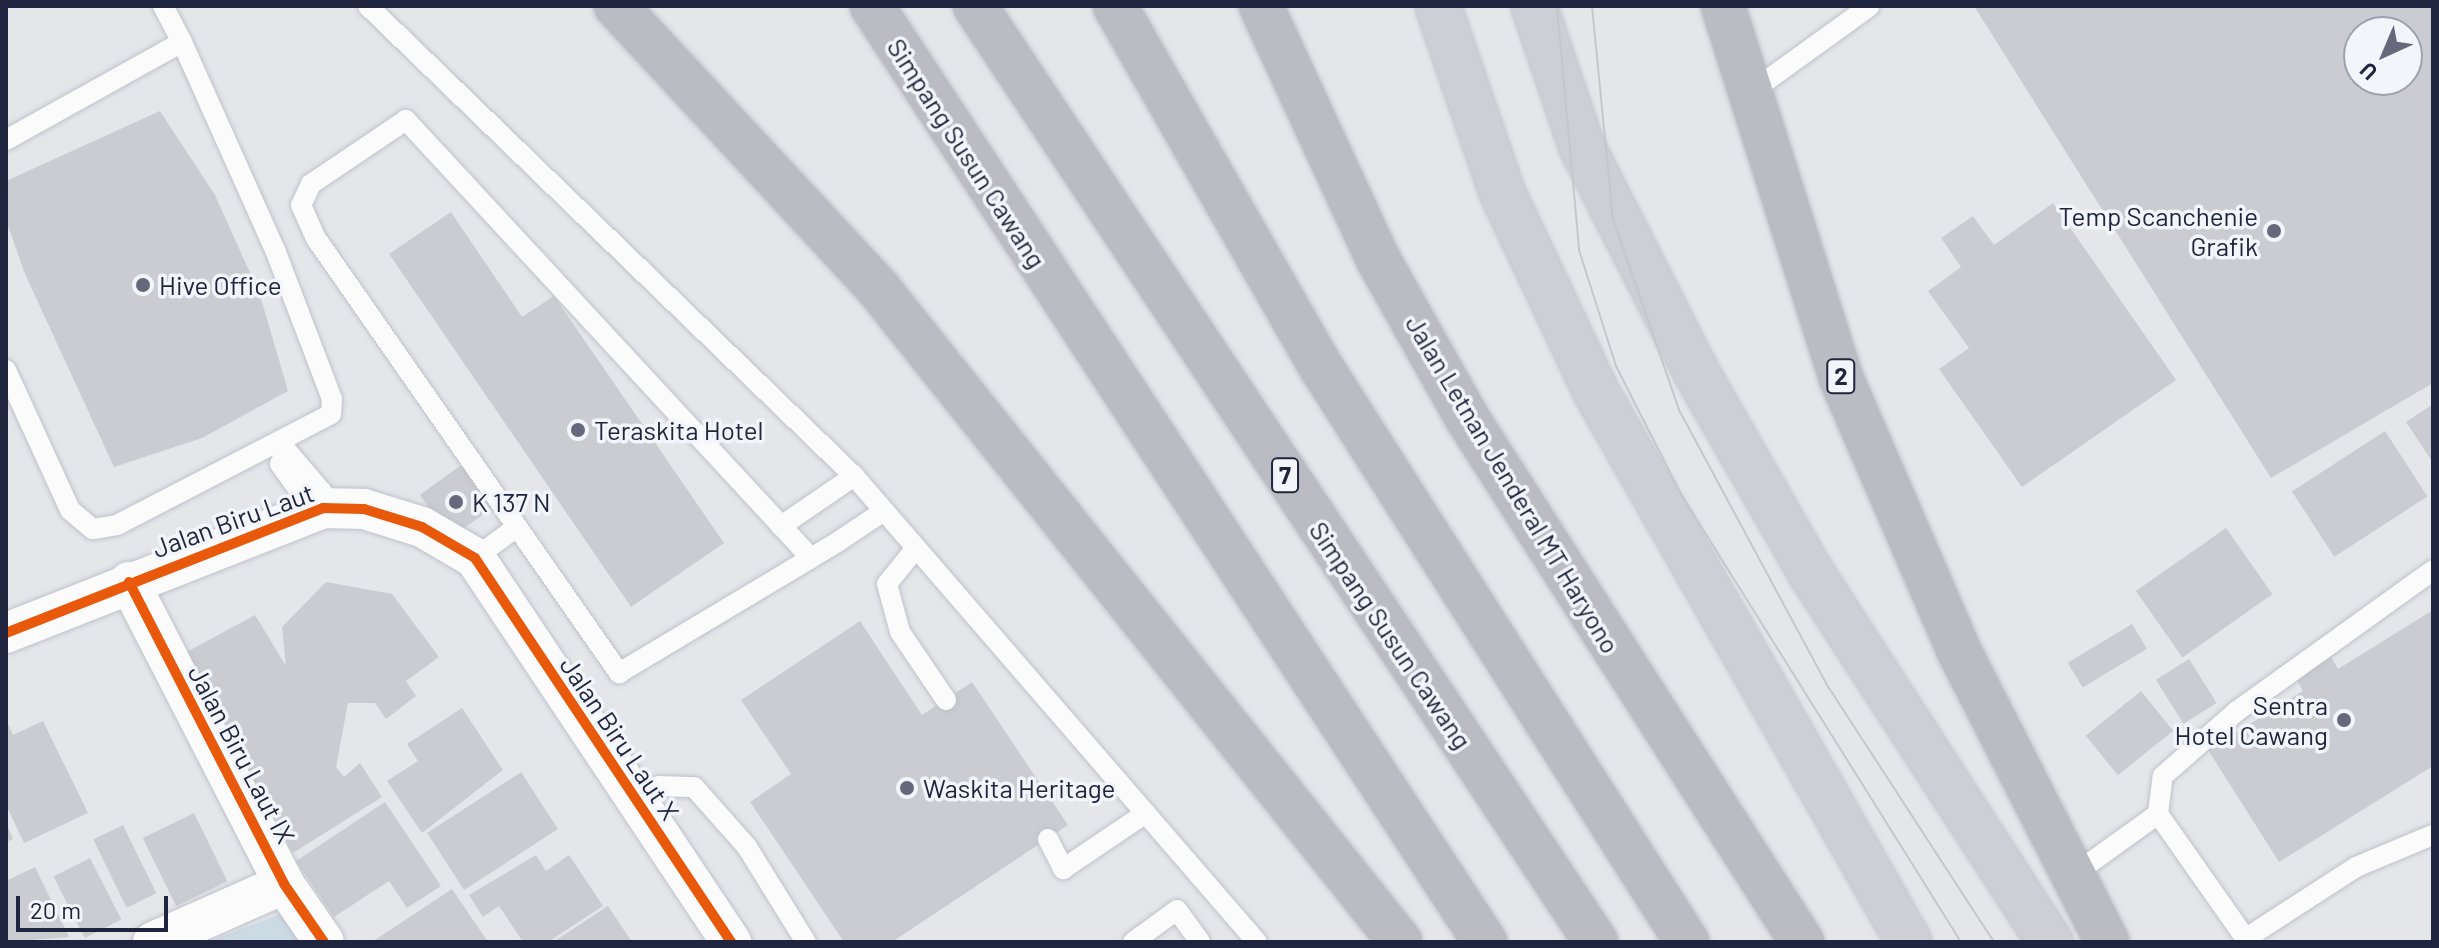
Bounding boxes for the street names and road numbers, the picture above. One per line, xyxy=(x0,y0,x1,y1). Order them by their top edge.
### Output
street label: Simpang Susun Cawang xyxy=(881,32,1053,274)
street label: Jalan Letnan Jenderal MT Haryono xyxy=(1400,309,1626,659)
road number: 2 xyxy=(1825,356,1857,396)
road number: 7 xyxy=(1271,455,1299,495)
street label: Jalan Biru Laut xyxy=(148,476,318,564)
street label: Simpang Susun Cawang xyxy=(1303,515,1479,755)
street label: Jalan Biru Laut X xyxy=(554,650,686,826)
street label: Jalan Biru Laut IX xyxy=(182,660,302,848)

